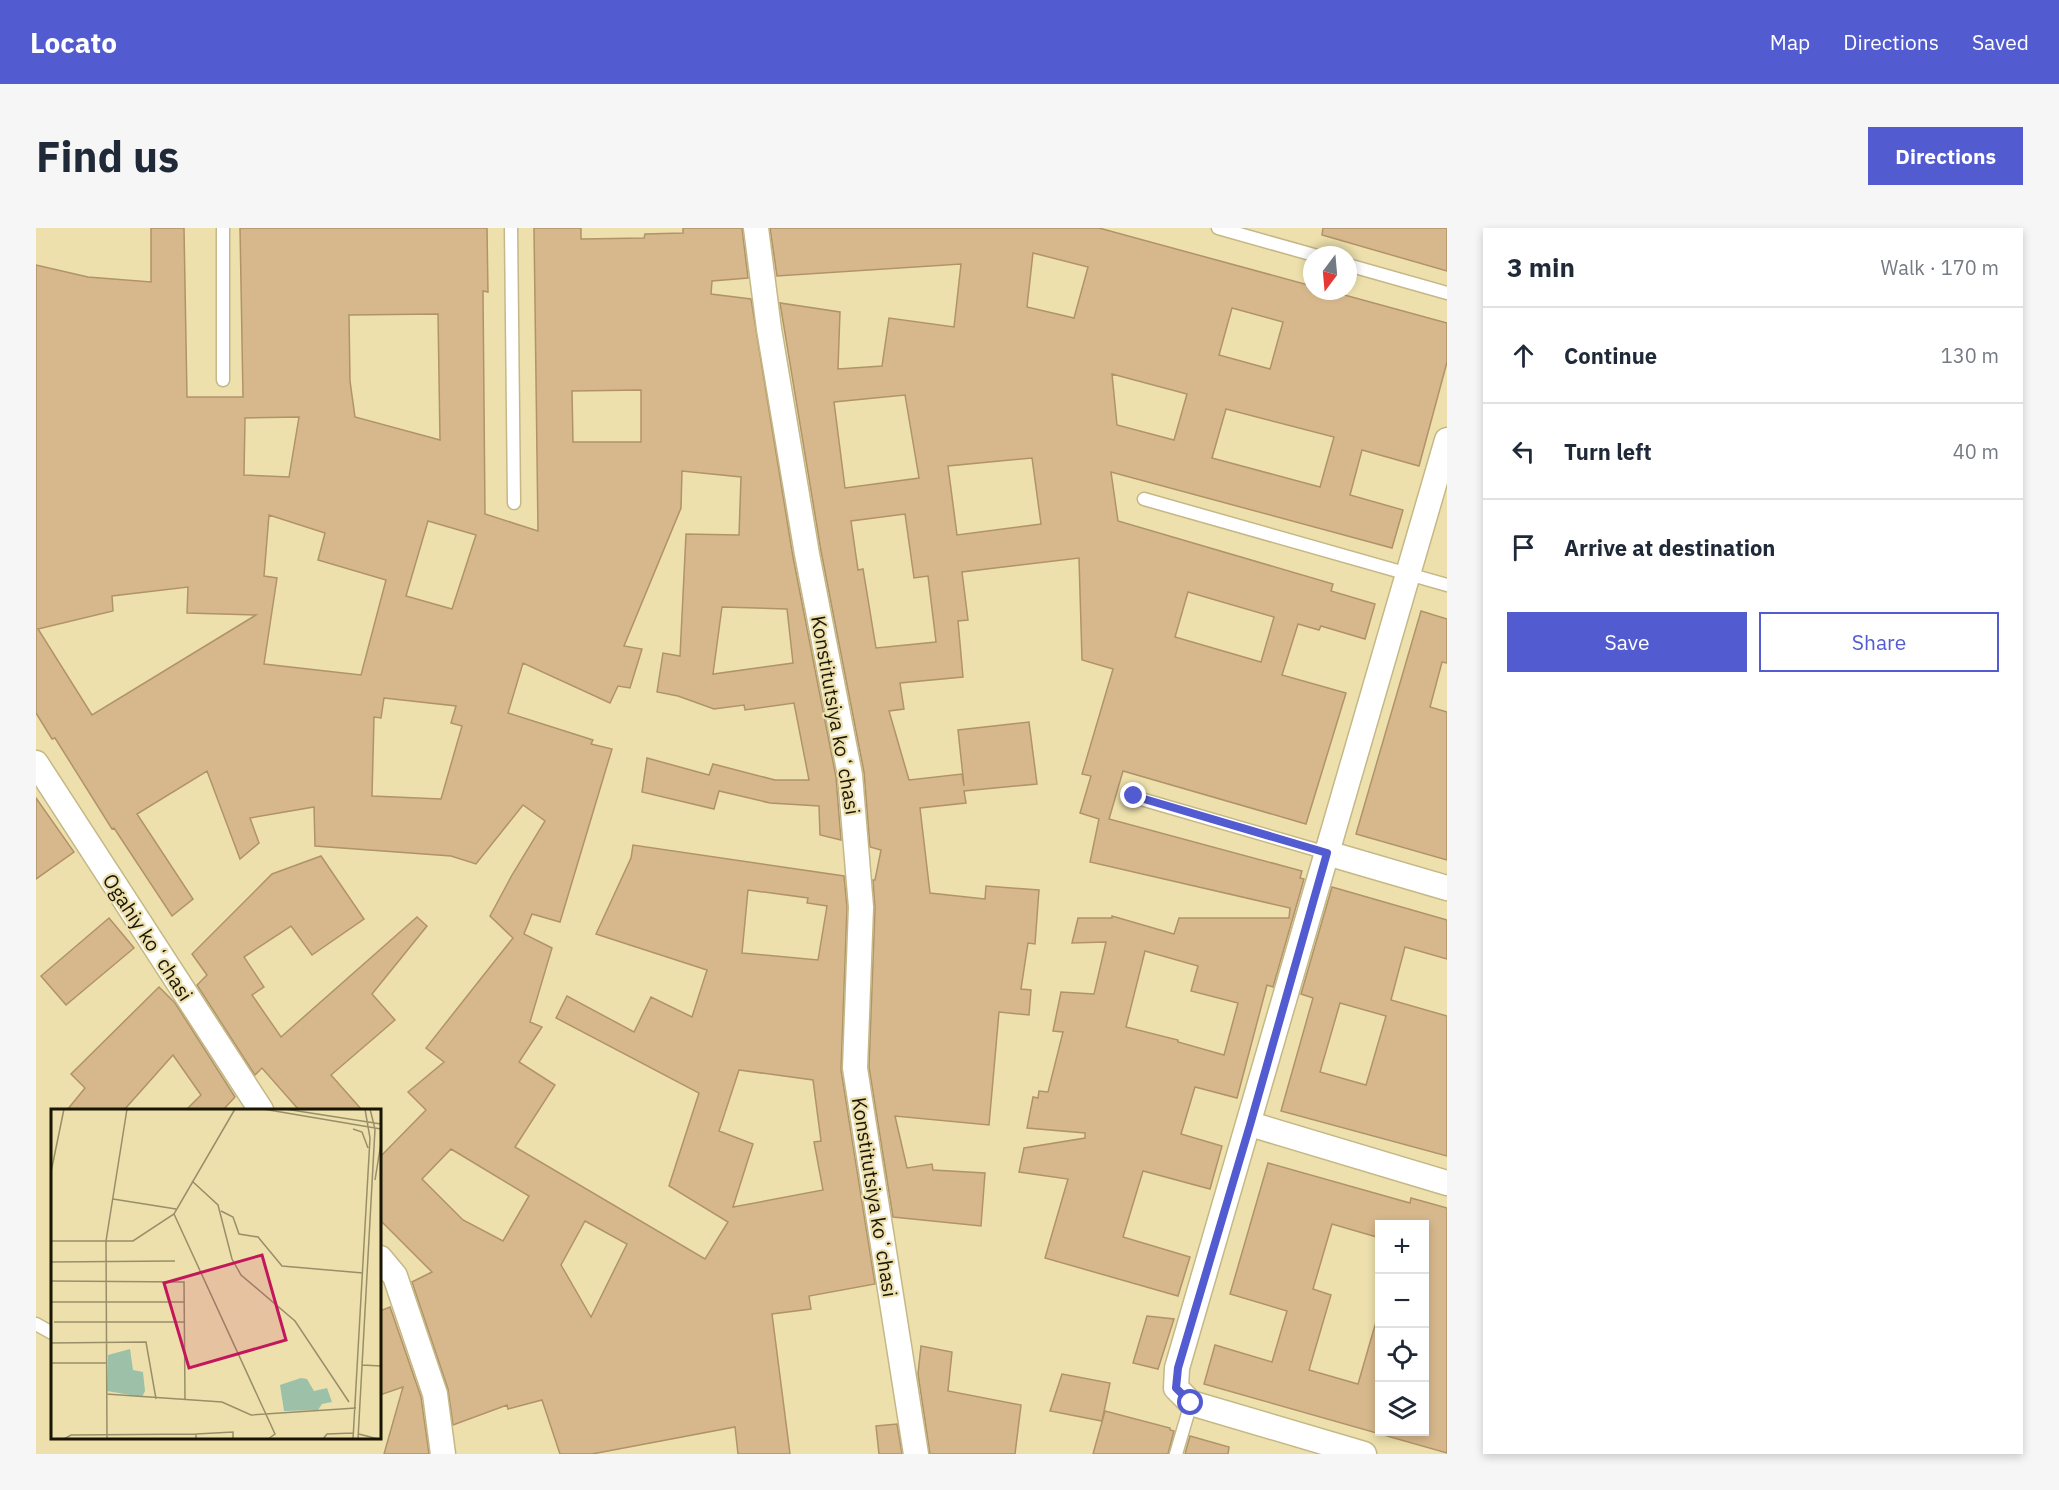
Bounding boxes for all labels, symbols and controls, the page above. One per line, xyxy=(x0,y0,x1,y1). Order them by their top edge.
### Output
text: Locato xyxy=(30,24,117,61)
text: Map xyxy=(1770,28,1810,56)
text: Directions xyxy=(1843,28,1939,56)
text: Saved xyxy=(1972,28,2029,56)
button: Directions xyxy=(1868,127,2023,185)
text: Find us xyxy=(36,129,179,184)
north arrow xyxy=(1303,246,1357,300)
text: 3 min xyxy=(1507,250,1575,284)
text: Walk · 170 m xyxy=(1881,254,1999,281)
icon: ahead xyxy=(1507,339,1540,372)
text: Continue xyxy=(1564,341,1657,370)
text: 130 m xyxy=(1941,342,1999,369)
icon: left xyxy=(1507,435,1540,468)
text: Turn left xyxy=(1564,437,1652,466)
text: 40 m xyxy=(1953,438,1999,465)
icon: arrive xyxy=(1507,531,1540,564)
text: Arrive at destination xyxy=(1564,533,1775,562)
button: Save xyxy=(1507,612,1747,672)
button: Share xyxy=(1759,612,1999,672)
street label: Konstitutsiya koʻchasi xyxy=(805,613,867,817)
route end xyxy=(1120,782,1146,808)
street label: Ogahiy koʻchasi xyxy=(97,868,199,1006)
street label: Konstitutsiya koʻchasi xyxy=(846,1095,904,1299)
inset map xyxy=(51,1109,381,1439)
map controls xyxy=(1375,1220,1429,1436)
button: + xyxy=(1375,1220,1429,1274)
button: − xyxy=(1375,1274,1429,1328)
button: locate xyxy=(1375,1328,1429,1382)
button: layers xyxy=(1375,1382,1429,1436)
route start xyxy=(1177,1389,1203,1415)

